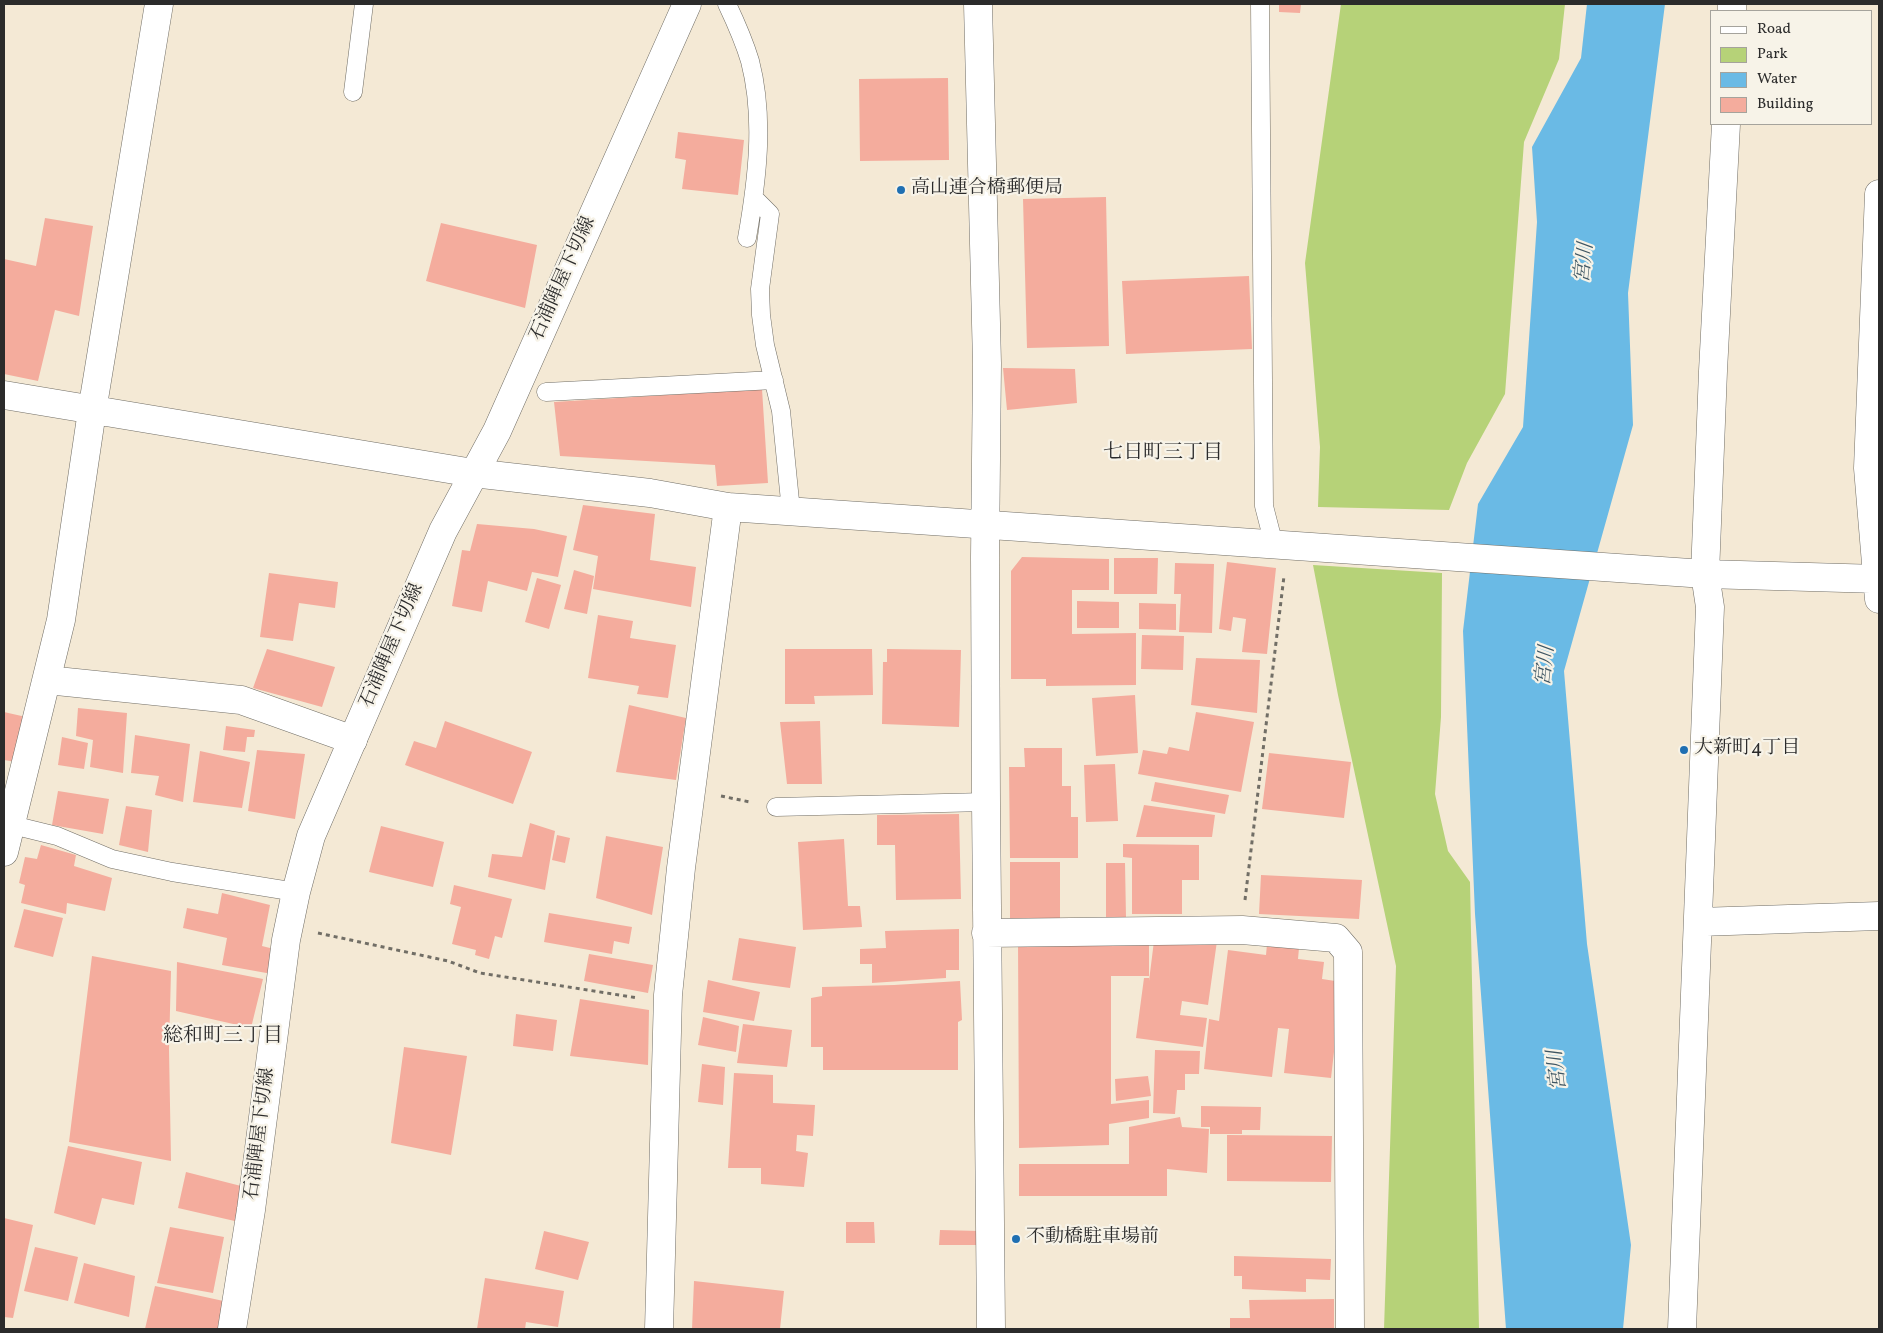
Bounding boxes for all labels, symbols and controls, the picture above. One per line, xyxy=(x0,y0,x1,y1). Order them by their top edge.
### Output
legend xyxy=(1710,10,1873,125)
text: Road xyxy=(1757,19,1791,40)
text: Park xyxy=(1757,44,1788,65)
text: Water xyxy=(1757,69,1797,90)
text: Building xyxy=(1757,94,1813,115)
place label: 高山連合橋郵便局 xyxy=(911,179,1063,201)
marker: 高山連合橋郵便局 xyxy=(895,184,907,196)
street label: 石浦陣屋下切線 xyxy=(527,214,601,344)
water label: 宮川 xyxy=(1572,242,1600,284)
district label: 七日町三丁目 xyxy=(1103,442,1223,466)
street label: 石浦陣屋下切線 xyxy=(357,580,429,712)
water label: 宮川 xyxy=(1533,645,1561,687)
place label: 大新町4丁目 xyxy=(1694,739,1800,761)
marker: 大新町4丁目 xyxy=(1678,744,1690,756)
district label: 総和町三丁目 xyxy=(163,1025,283,1049)
water label: 宮川 xyxy=(1545,1049,1573,1091)
street label: 石浦陣屋下切線 xyxy=(242,1067,280,1201)
place label: 不動橋駐車場前 xyxy=(1026,1228,1159,1250)
marker: 不動橋駐車場前 xyxy=(1010,1233,1022,1245)

